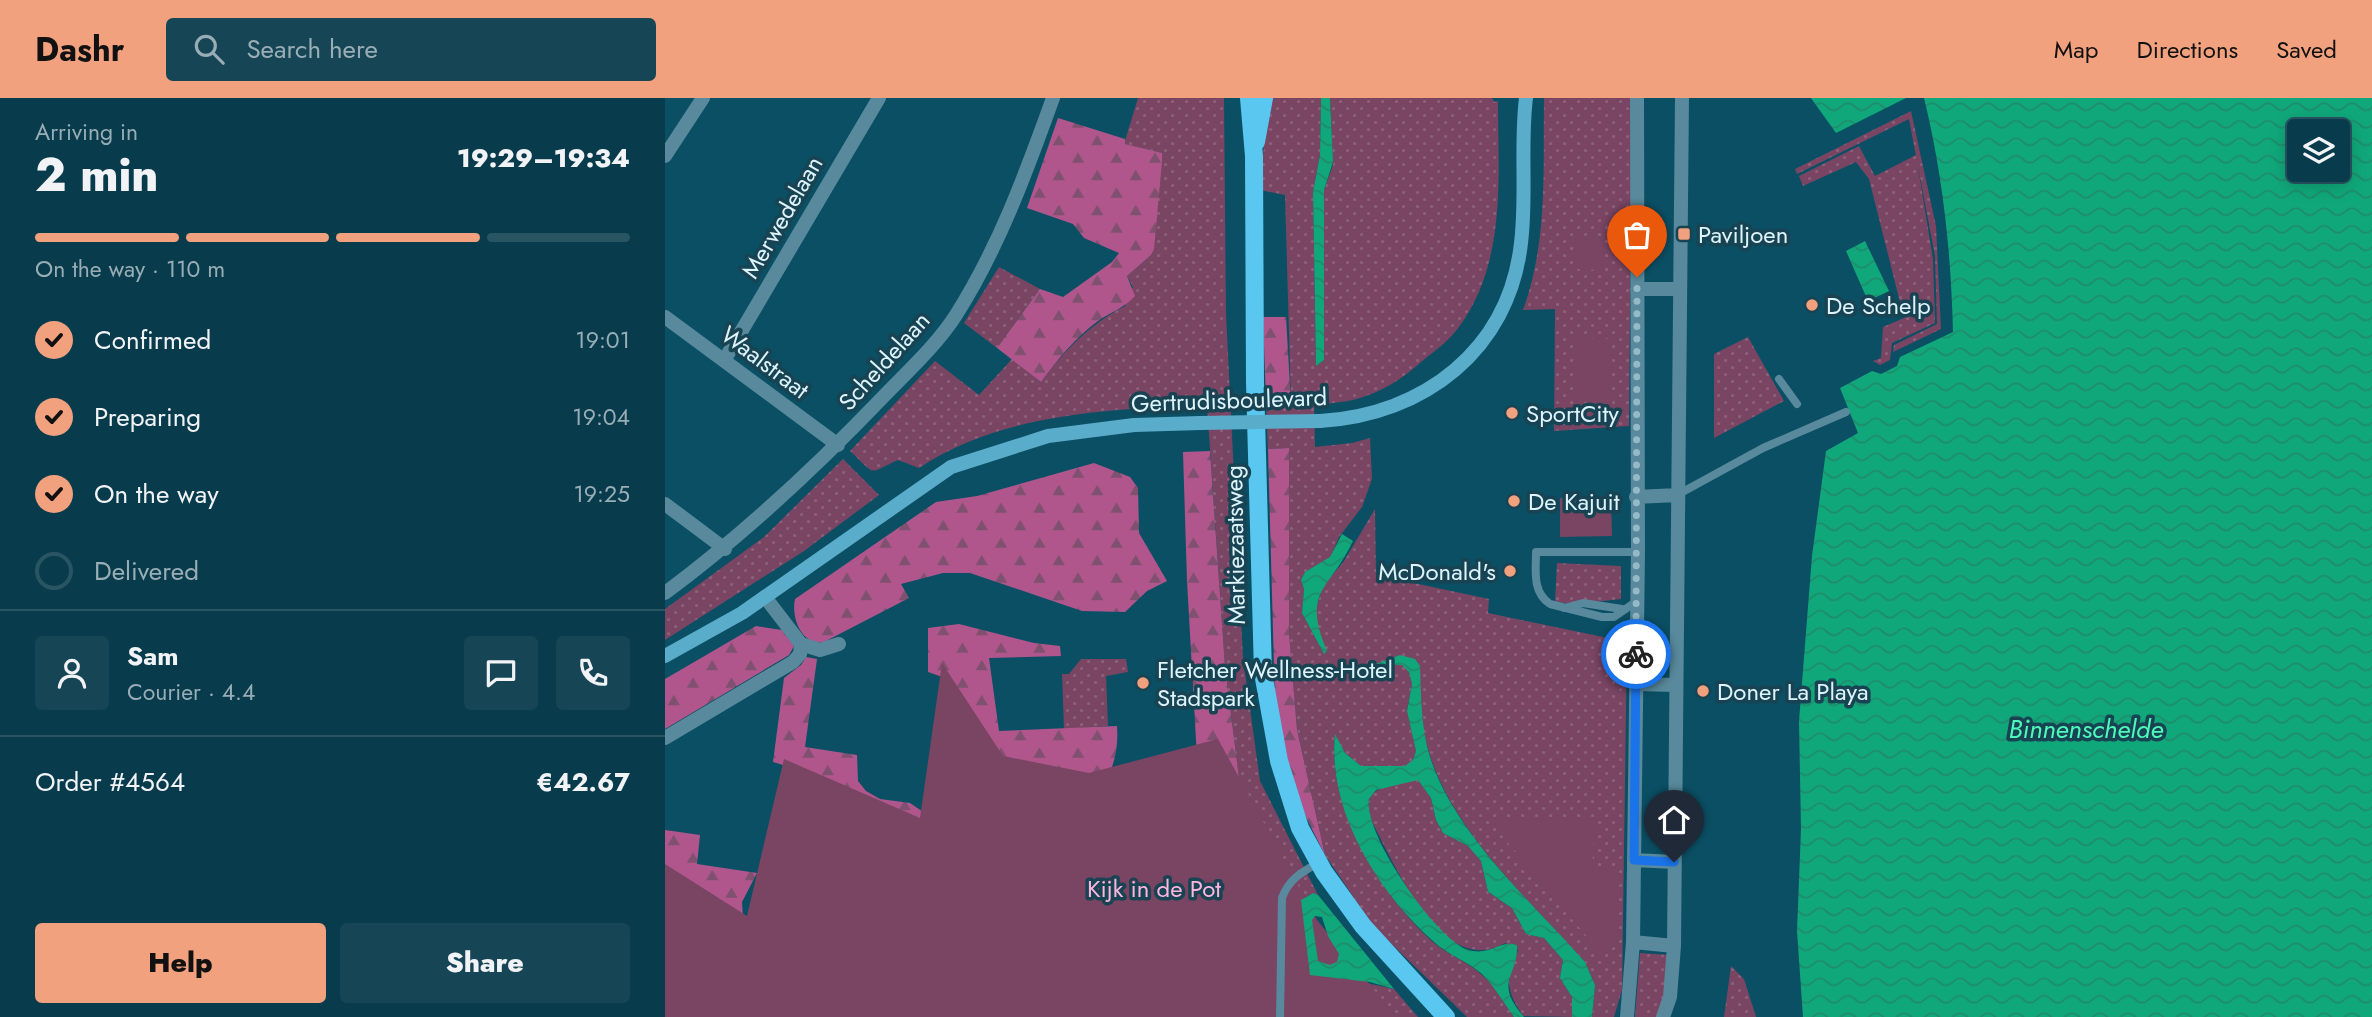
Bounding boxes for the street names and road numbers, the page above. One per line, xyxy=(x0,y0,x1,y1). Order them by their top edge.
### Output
street label: Merwedelaan xyxy=(733,149,831,285)
street label: Scheldelaan xyxy=(830,304,938,418)
street label: Waalstraat xyxy=(714,317,817,407)
street label: Gertrudisboulevard xyxy=(1130,379,1328,421)
street label: Markiezaatsweg xyxy=(1216,465,1254,625)

